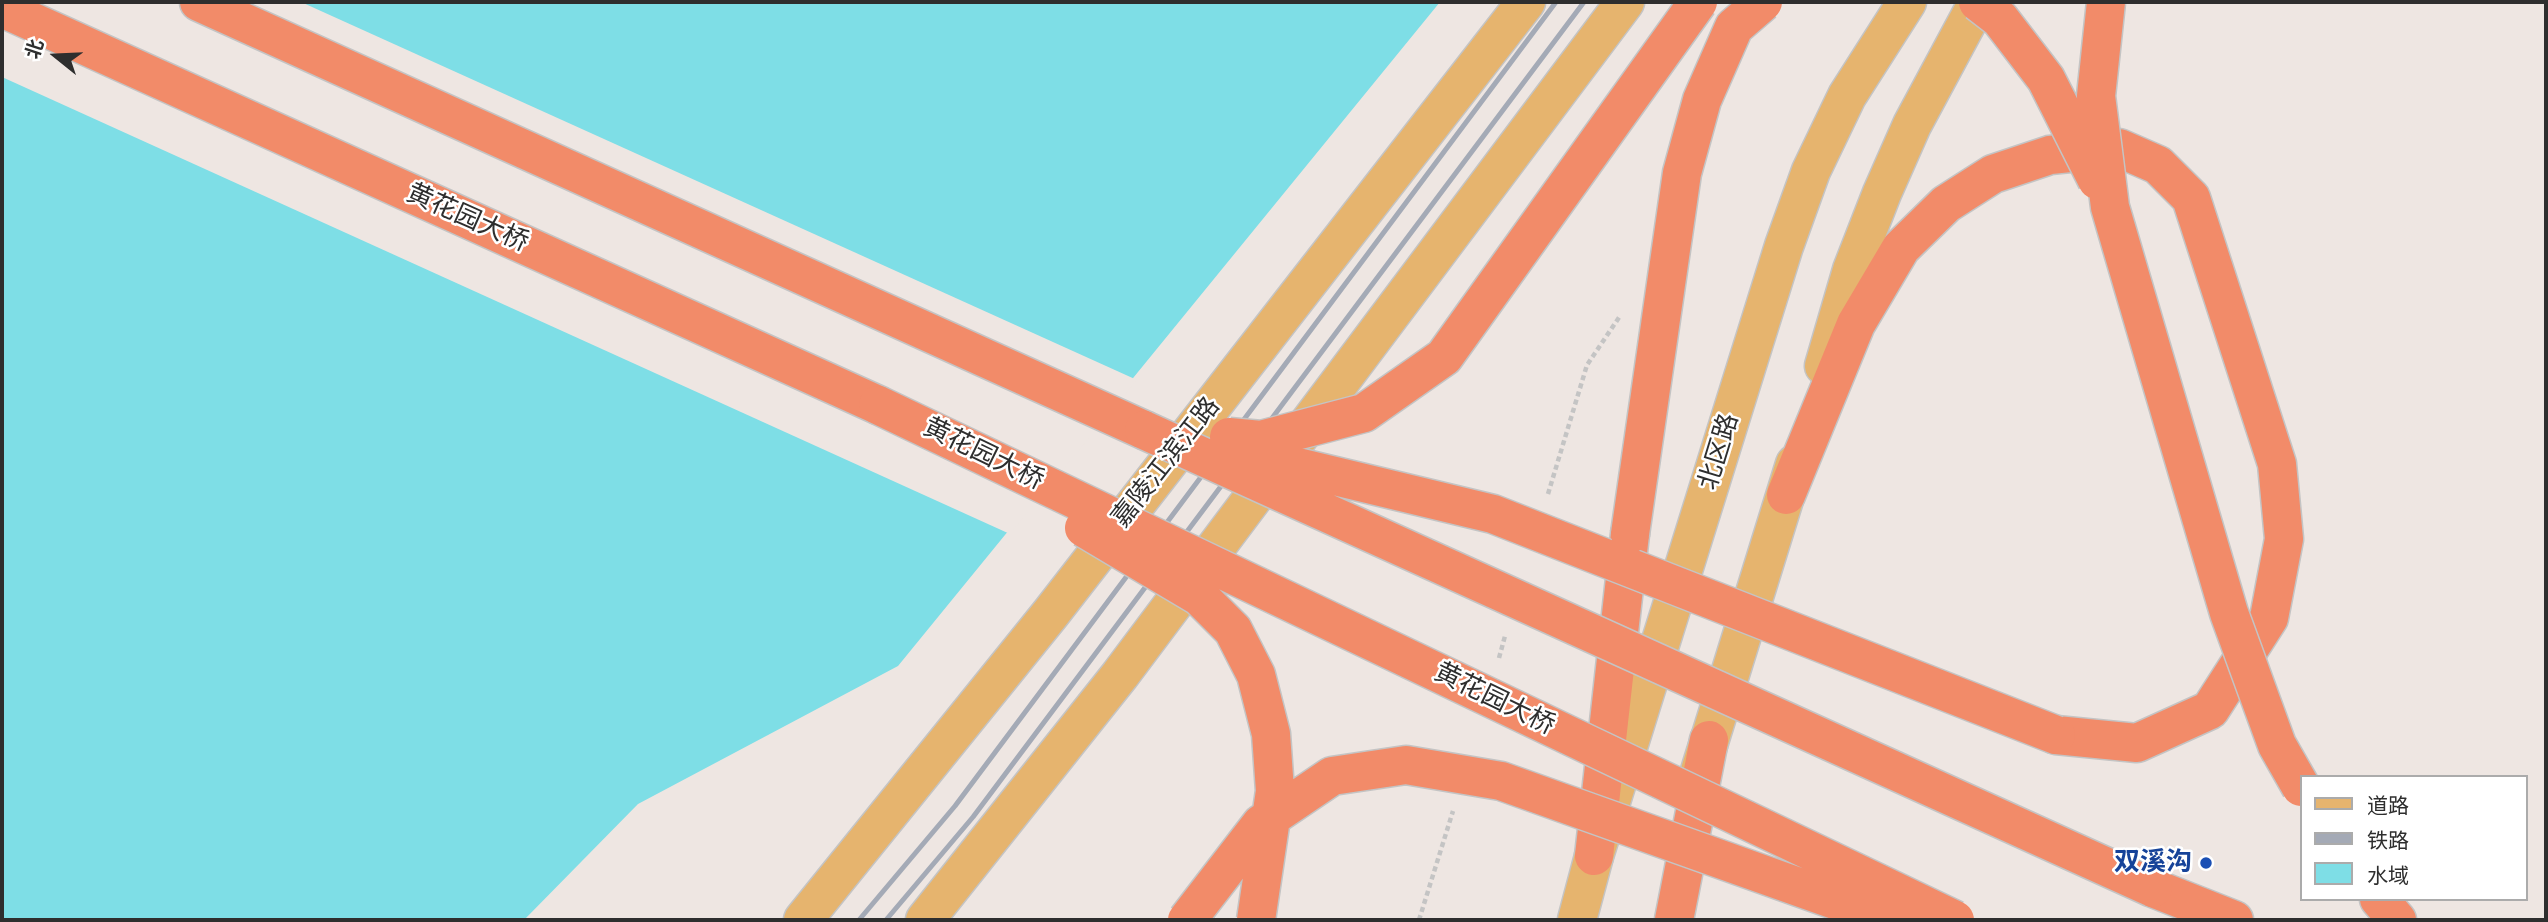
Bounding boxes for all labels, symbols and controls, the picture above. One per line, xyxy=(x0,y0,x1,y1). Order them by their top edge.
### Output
north arrow xyxy=(21,21,91,91)
text: 北 xyxy=(22,37,49,62)
street label: 黄花园大桥 xyxy=(401,178,533,260)
street label: 嘉陵江滨江路 xyxy=(1107,392,1227,534)
street label: 北区路 xyxy=(1694,410,1746,494)
street label: 黄花园大桥 xyxy=(918,412,1048,498)
street label: 黄花园大桥 xyxy=(1429,657,1559,743)
legend xyxy=(2300,775,2527,901)
text: 道路 xyxy=(2367,794,2409,819)
text: 铁路 xyxy=(2367,829,2409,854)
place label: 双溪沟 xyxy=(2114,847,2192,879)
marker: 双溪沟 xyxy=(2198,855,2214,871)
text: 水域 xyxy=(2367,864,2409,889)

